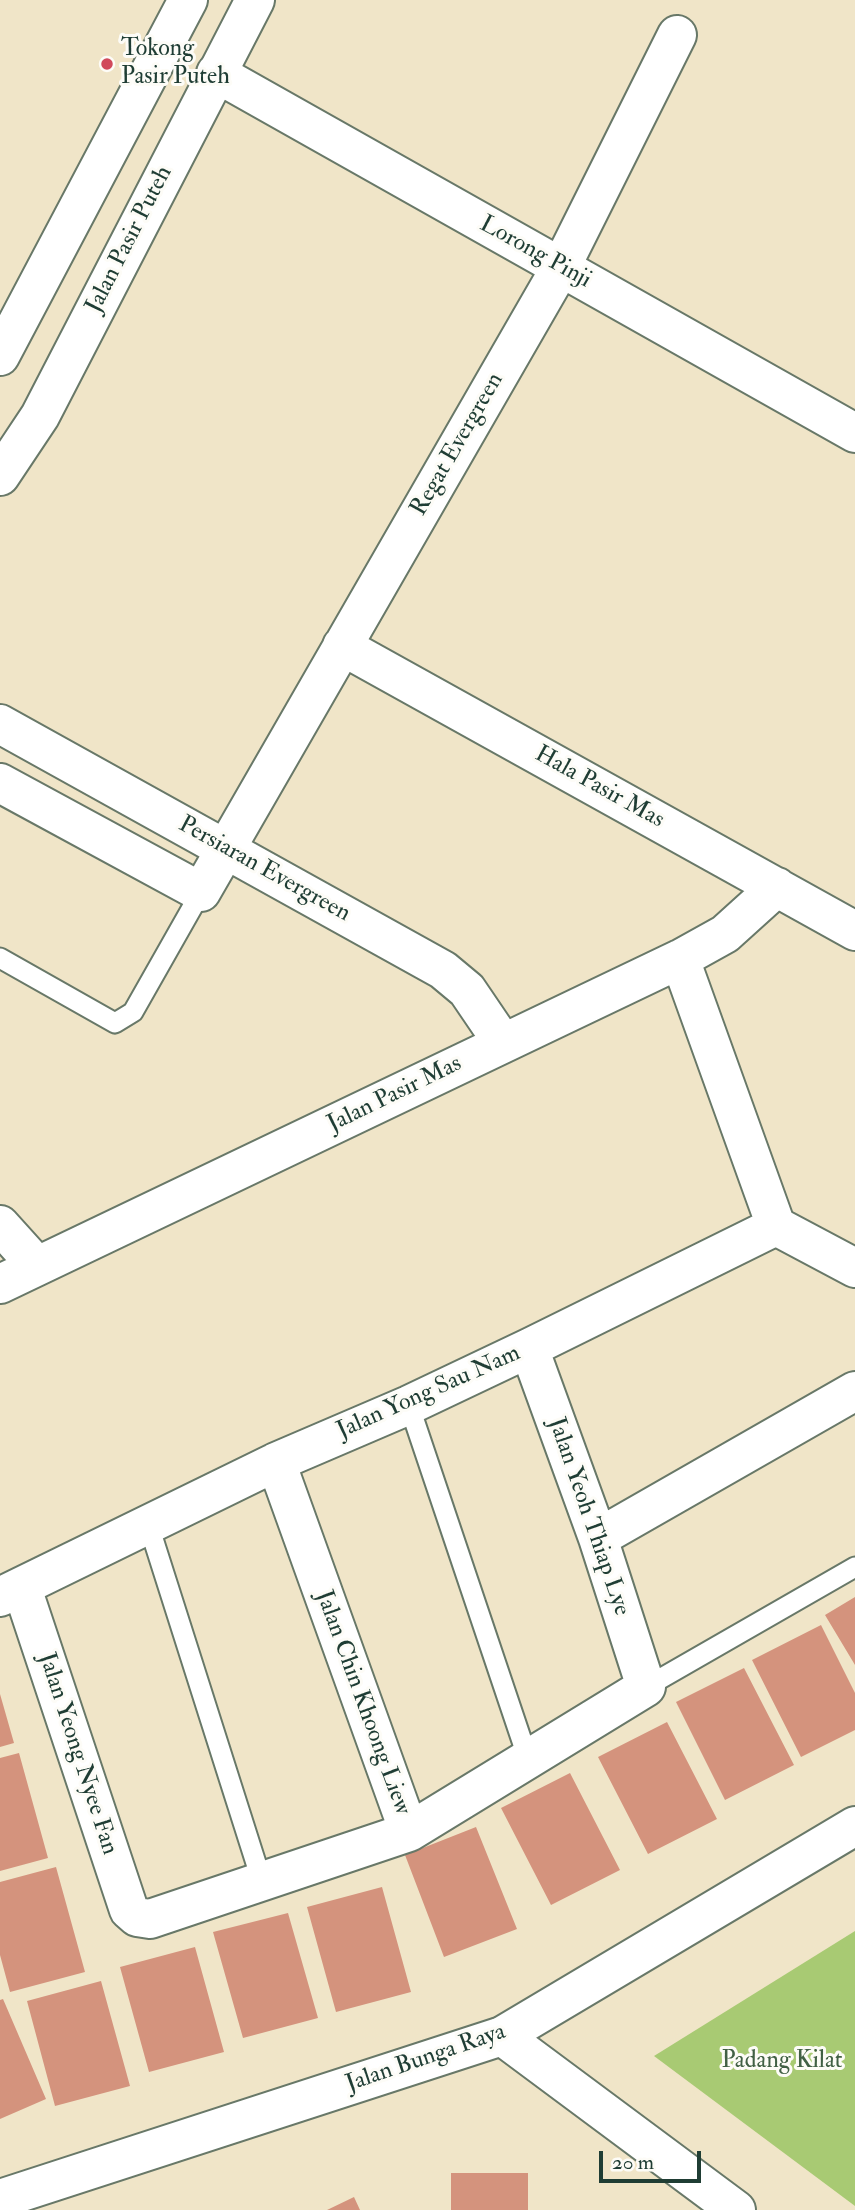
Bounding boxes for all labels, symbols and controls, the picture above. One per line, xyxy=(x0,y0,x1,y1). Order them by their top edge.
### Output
place label: Tokong Pasir Puteh xyxy=(121,36,230,92)
marker: Tokong Pasir Puteh xyxy=(99,56,115,72)
street label: Jalan Pasir Puteh xyxy=(81,162,179,318)
street label: Lorong Pinji xyxy=(474,211,596,295)
street label: Regat Evergreen xyxy=(405,368,511,522)
street label: Hala Pasir Mas xyxy=(529,741,669,835)
street label: Persiaran Evergreen xyxy=(173,811,355,929)
street label: Jalan Pasir Mas xyxy=(323,1050,467,1140)
street label: Jalan Yong Sau Nam xyxy=(333,1340,525,1446)
street label: Jalan Yeoh Thiap Lye xyxy=(541,1414,635,1620)
street label: Jalan Chin Khoong Liew xyxy=(308,1587,416,1819)
street label: Jalan Yeong Nyee Fan xyxy=(31,1649,123,1859)
street label: Jalan Bunga Raya xyxy=(342,2018,510,2100)
park label: Padang Kilat xyxy=(721,2048,843,2076)
scale bar xyxy=(603,2136,704,2180)
text: 20 m xyxy=(612,2149,654,2176)

